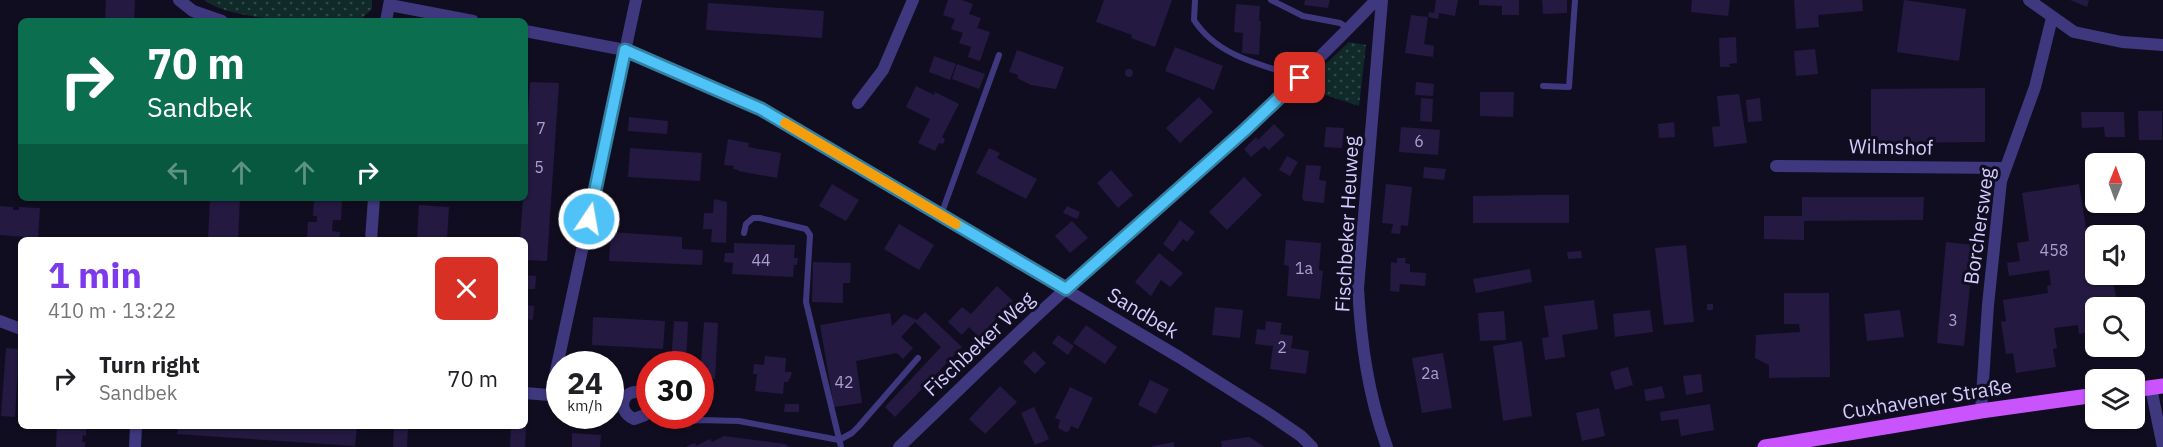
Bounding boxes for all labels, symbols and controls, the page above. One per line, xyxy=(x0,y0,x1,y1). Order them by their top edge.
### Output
text: 70 m xyxy=(147,36,245,91)
icon: right xyxy=(48,42,126,120)
pin xyxy=(1274,52,1325,103)
icon: arrive xyxy=(1283,61,1316,94)
text: Sandbek xyxy=(147,89,253,124)
house number: 7 xyxy=(536,118,546,138)
house number: 6 xyxy=(1414,131,1424,151)
street label: Wilmshof xyxy=(1849,132,1934,161)
street label: Fischbeker Heuweg xyxy=(1328,135,1365,313)
north arrow xyxy=(2085,153,2145,213)
map controls xyxy=(2085,153,2145,429)
icon: left xyxy=(162,156,195,189)
icon: ahead xyxy=(225,156,258,189)
icon: ahead xyxy=(288,156,321,189)
icon: right xyxy=(351,156,384,189)
house number: 5 xyxy=(534,157,544,177)
street label: Borchersweg xyxy=(1957,165,2000,286)
position arrow xyxy=(557,187,621,251)
button: sound xyxy=(2085,225,2145,285)
house number: 458 xyxy=(2040,240,2068,260)
house number: 44 xyxy=(751,250,771,270)
text: 1 min xyxy=(48,251,142,298)
button: close xyxy=(435,257,498,320)
house number: 1a xyxy=(1295,258,1314,278)
street label: Sandbek xyxy=(1103,281,1184,345)
street label: Fischbeker Weg xyxy=(917,285,1040,402)
text: 410 m · 13:22 xyxy=(48,297,176,324)
button: search xyxy=(2085,297,2145,357)
house number: 3 xyxy=(1948,310,1958,330)
house number: 2 xyxy=(1277,337,1287,357)
text: Turn right xyxy=(99,350,200,379)
speed limit sign: 30 xyxy=(636,351,714,429)
icon: right xyxy=(48,362,81,395)
text: 24 xyxy=(567,363,603,402)
house number: 2a xyxy=(1421,363,1440,383)
text: 70 m xyxy=(447,364,498,393)
button: layers xyxy=(2085,369,2145,429)
house number: 42 xyxy=(834,372,854,392)
street label: Cuxhavener Straße xyxy=(1840,372,2014,425)
text: Sandbek xyxy=(99,379,177,406)
text: km/h xyxy=(567,396,603,415)

